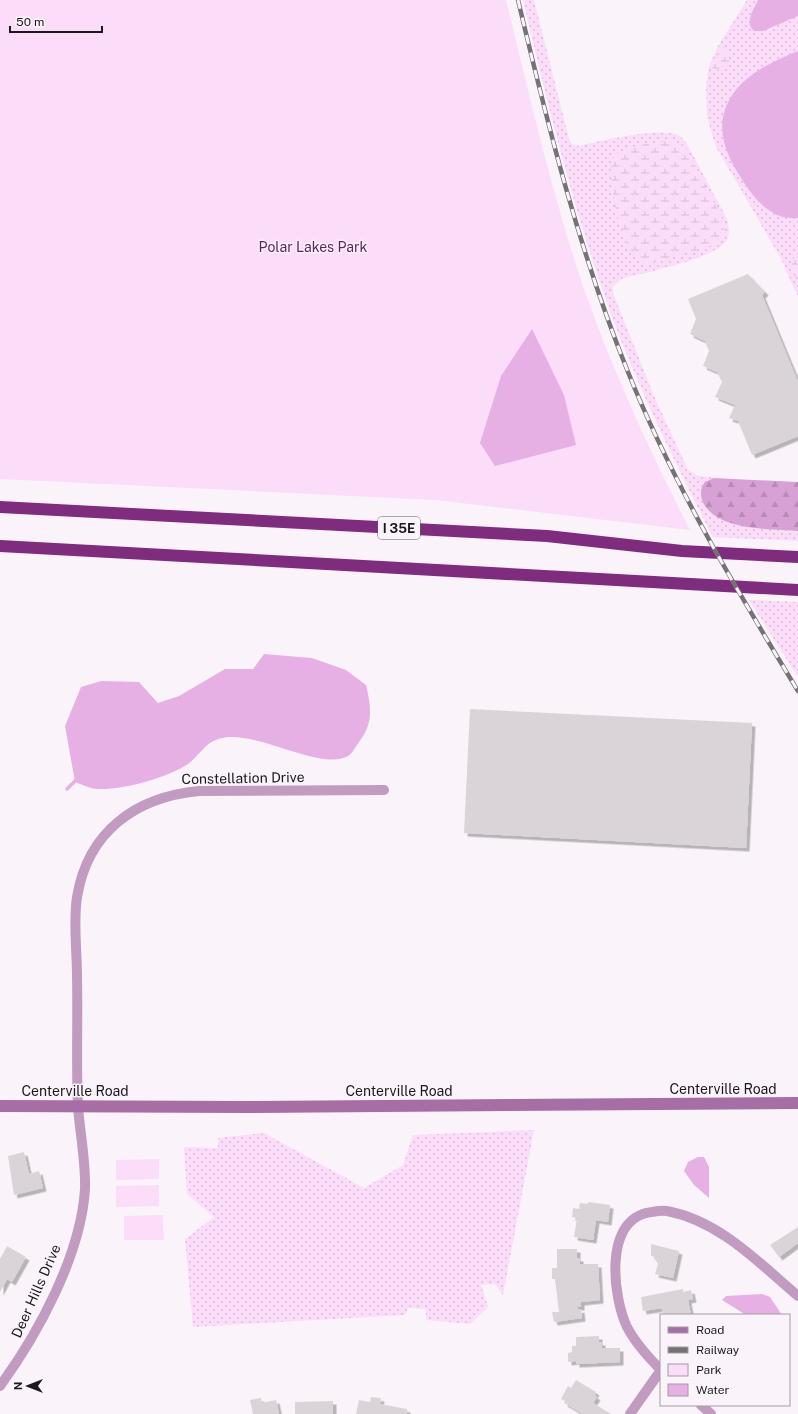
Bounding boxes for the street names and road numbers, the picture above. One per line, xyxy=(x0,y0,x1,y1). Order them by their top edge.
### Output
road number: I 35E xyxy=(378,517,420,539)
street label: Constellation Drive xyxy=(181,769,305,787)
street label: Centerville Road xyxy=(669,1081,777,1097)
street label: Centerville Road xyxy=(21,1083,129,1099)
street label: Centerville Road xyxy=(345,1083,453,1099)
street label: Deer Hills Drive xyxy=(8,1242,64,1340)

